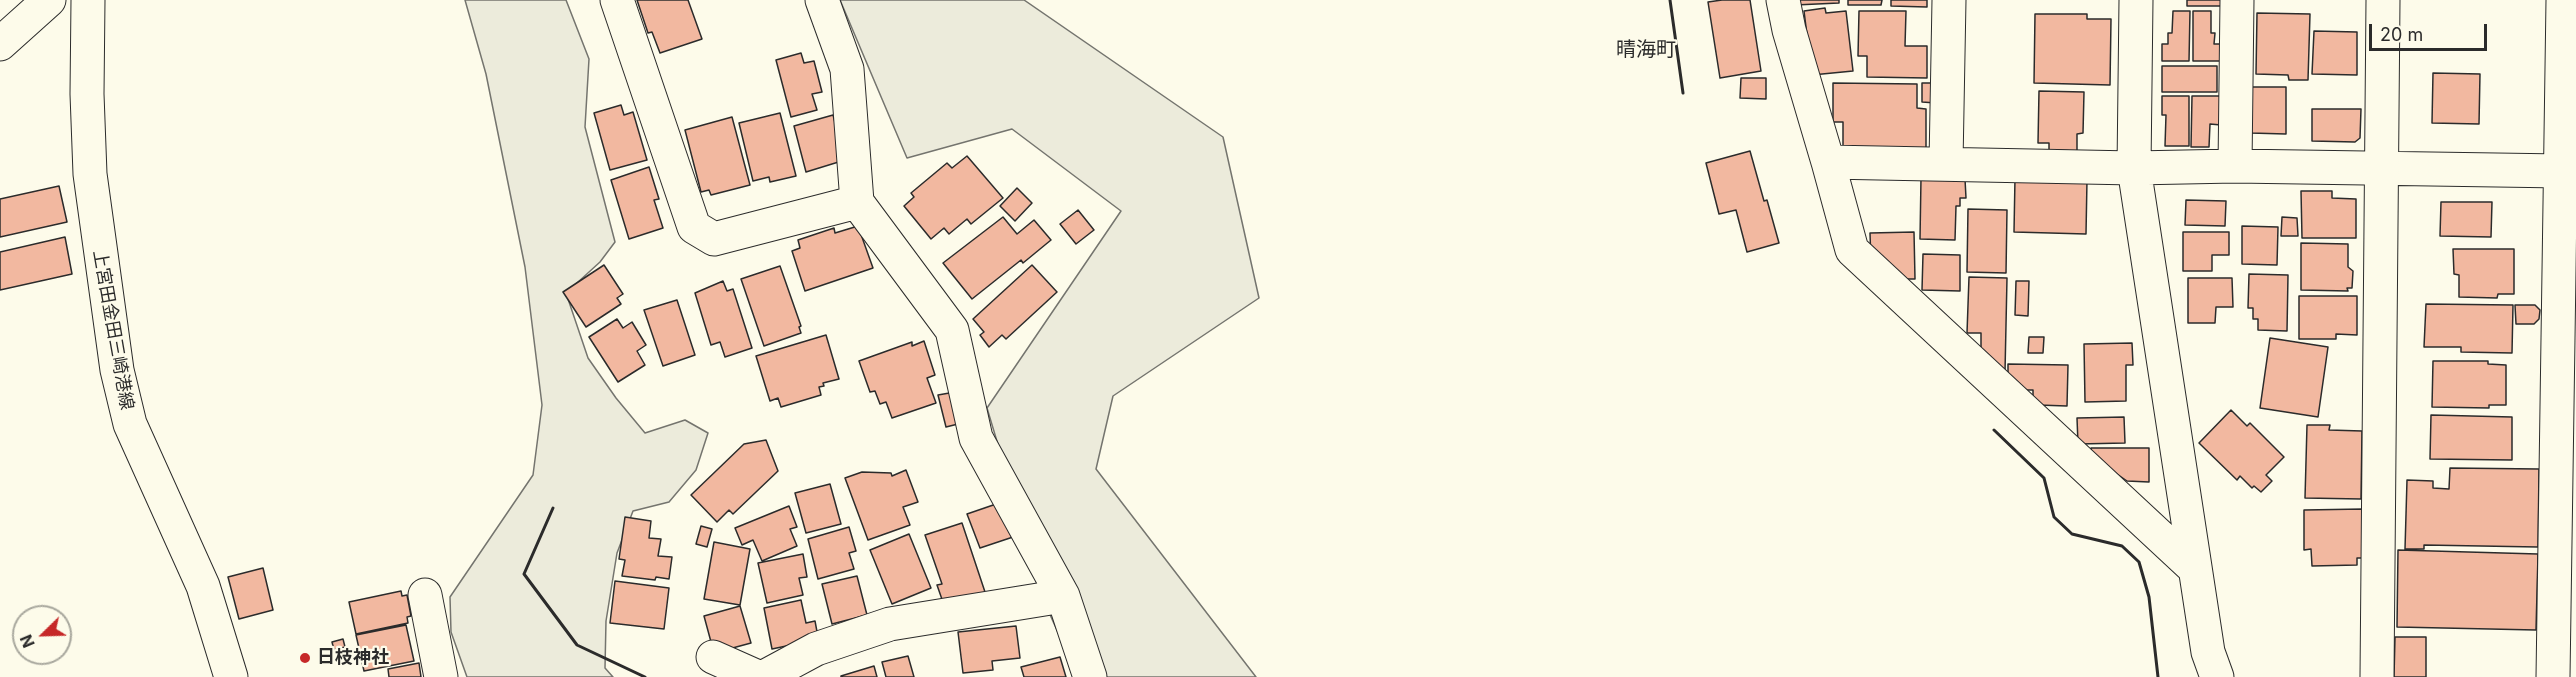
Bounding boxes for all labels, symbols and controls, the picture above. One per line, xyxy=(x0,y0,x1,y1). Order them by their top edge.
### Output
scale bar xyxy=(2372,12,2490,50)
text: 20 m xyxy=(2380,24,2423,45)
district label: 晴海町 xyxy=(1616,38,1676,62)
street label: 上宮田金田三崎港線 xyxy=(88,248,138,412)
north arrow xyxy=(12,605,72,665)
text: N xyxy=(16,632,39,651)
place label: 日枝神社 xyxy=(317,647,389,669)
marker: 日枝神社 xyxy=(298,651,312,665)

